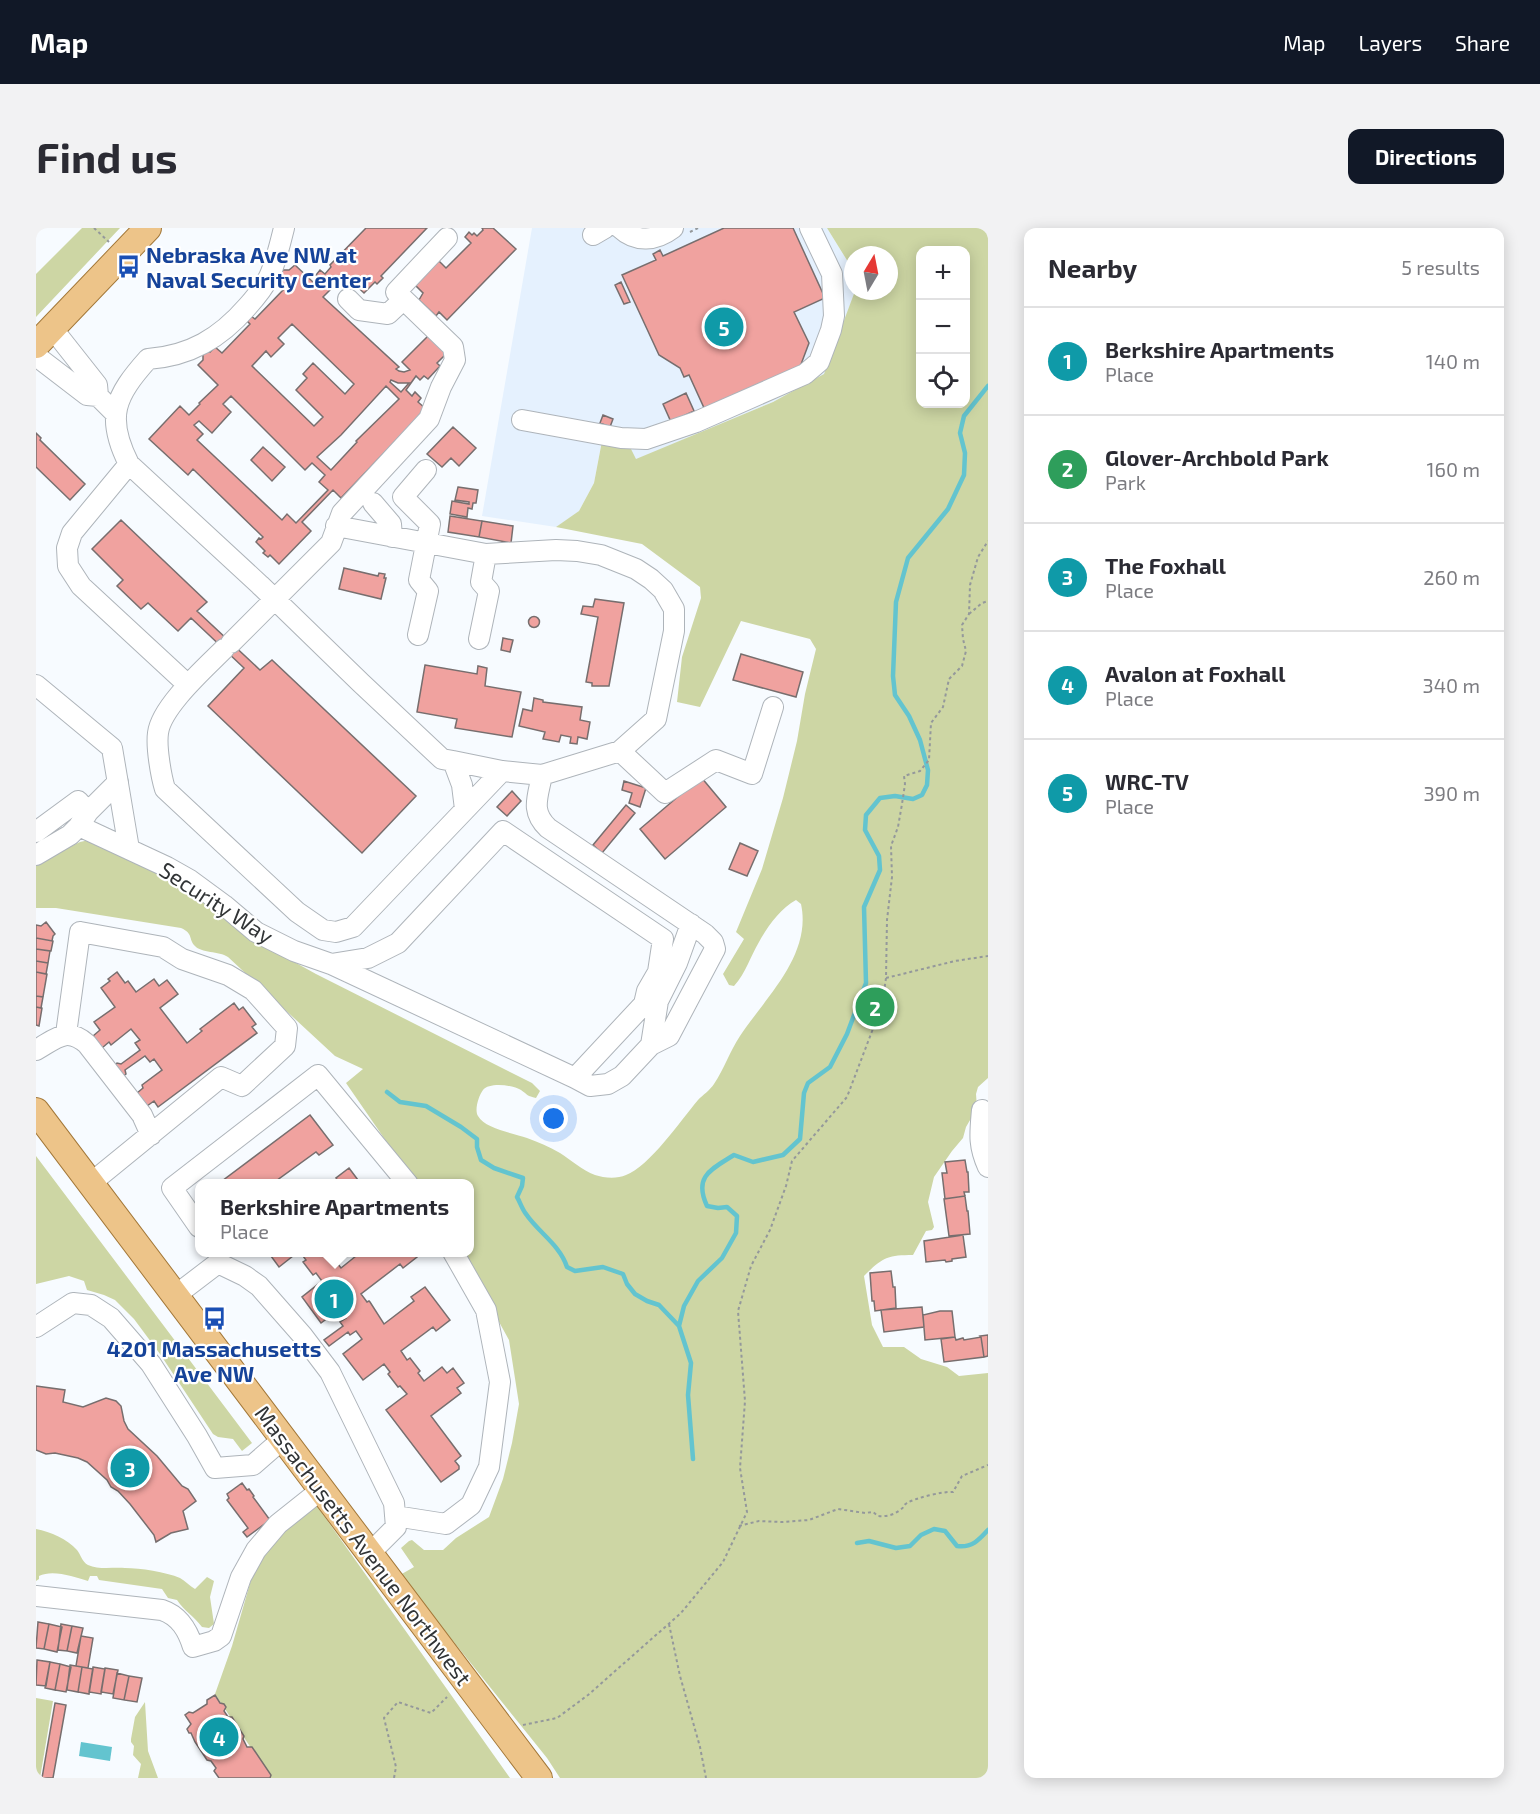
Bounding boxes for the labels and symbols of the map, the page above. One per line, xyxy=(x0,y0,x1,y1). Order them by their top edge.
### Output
place label: Nebraska Ave NW at Naval Security Center xyxy=(146,241,371,293)
north arrow xyxy=(844,246,898,300)
bus stop icon: Nebraska Ave NW at Naval Security Center xyxy=(115,254,141,280)
pin: 5 xyxy=(704,304,744,350)
street label: Security Way xyxy=(155,856,279,949)
pin: 2 xyxy=(856,984,894,1030)
your location xyxy=(539,1104,568,1133)
pin: 1 xyxy=(314,1276,354,1322)
bus stop icon: 4201 Massachusetts Ave NW xyxy=(201,1306,227,1332)
place label: 4201 Massachusetts Ave NW xyxy=(107,1335,321,1386)
street label: Massachusetts Avenue Northwest xyxy=(250,1400,478,1690)
pin: 3 xyxy=(110,1446,149,1490)
pin: 4 xyxy=(200,1714,238,1760)

